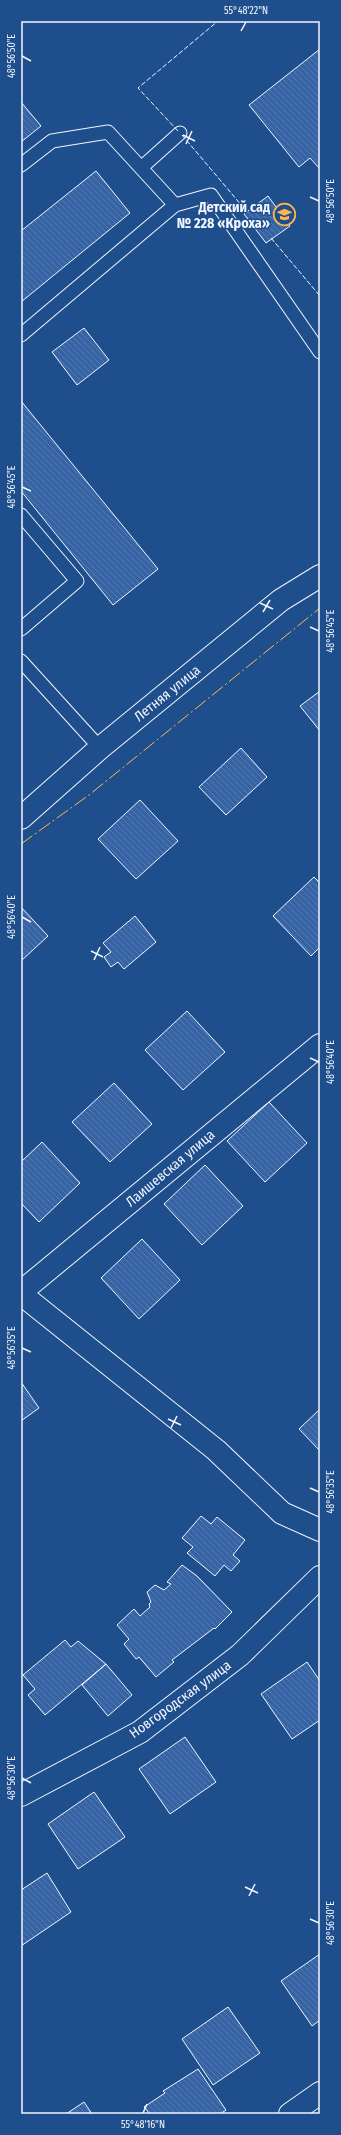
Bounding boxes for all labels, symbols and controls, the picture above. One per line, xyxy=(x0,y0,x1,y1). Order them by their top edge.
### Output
text: 55°48'22"N xyxy=(224,5,268,17)
text: 48°56'50"E xyxy=(6,34,18,78)
text: 48°56'50"E xyxy=(325,179,337,223)
place label: Детский сад № 228 «Кроха» xyxy=(177,199,270,232)
school or university icon: Детский сад № 228 «Кроха» xyxy=(272,202,298,228)
text: 48°56'45"E xyxy=(6,465,18,509)
text: 48°56'45"E xyxy=(325,609,337,653)
street label: Летняя улица xyxy=(131,661,204,725)
text: 48°56'40"E xyxy=(6,895,18,939)
text: 48°56'40"E xyxy=(325,1040,337,1084)
street label: Лаишевская улица xyxy=(122,1126,218,1211)
text: 48°56'35"E xyxy=(6,1326,18,1370)
text: 48°56'35"E xyxy=(325,1470,337,1514)
street label: Новгородская улица xyxy=(126,1657,235,1742)
text: 48°56'30"E xyxy=(6,1756,18,1800)
text: 48°56'30"E xyxy=(325,1901,337,1945)
text: 55°48'16"N xyxy=(121,2119,165,2131)

